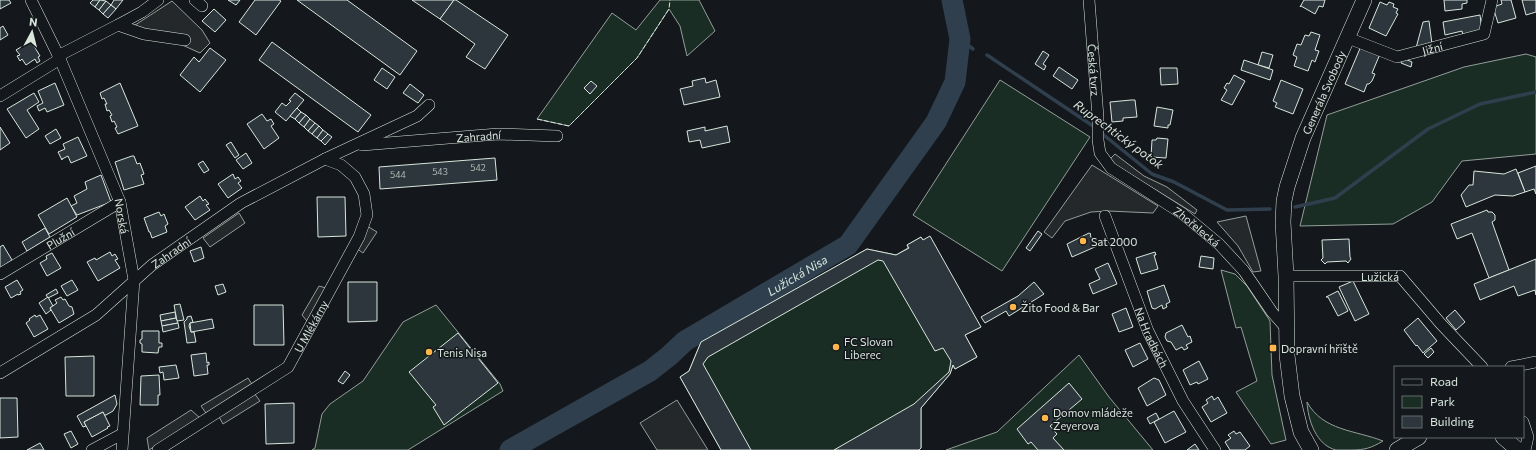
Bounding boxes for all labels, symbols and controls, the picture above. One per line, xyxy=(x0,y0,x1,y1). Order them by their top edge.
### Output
north arrow xyxy=(12,12,52,52)
text: N xyxy=(28,15,38,29)
street label: Jižní xyxy=(1421,38,1445,58)
street label: Česká tvrz xyxy=(1086,43,1103,97)
street label: Generála Svobody xyxy=(1299,48,1347,136)
water label: Ruprechtický potok xyxy=(1072,97,1167,171)
street label: Zahradní xyxy=(456,128,502,144)
house number: 542 xyxy=(470,162,486,173)
house number: 543 xyxy=(432,166,448,177)
house number: 544 xyxy=(390,169,407,180)
street label: Norská xyxy=(113,197,132,235)
street label: Zhořelecká xyxy=(1171,203,1223,249)
street label: Plužní xyxy=(44,224,77,251)
street label: Zahradní xyxy=(148,233,194,270)
place label: Sat 2000 xyxy=(1091,235,1137,248)
marker: Sat 2000 xyxy=(1078,236,1088,246)
water label: Lužická Nisa xyxy=(764,252,830,298)
street label: Lužická xyxy=(1361,270,1399,283)
street label: U Mlékárny xyxy=(291,297,330,354)
place label: Žito Food & Bar xyxy=(1021,300,1100,314)
marker: Žito Food & Bar xyxy=(1008,302,1018,312)
street label: Na Hradbách xyxy=(1133,305,1172,369)
place label: FC Slovan Liberec xyxy=(844,335,893,361)
marker: FC Slovan Liberec xyxy=(831,342,841,352)
place label: Dopravní hřiště xyxy=(1281,342,1358,355)
marker: Dopravní hřiště xyxy=(1268,343,1278,353)
place label: Tenis Nisa xyxy=(437,346,487,359)
marker: Tenis Nisa xyxy=(424,347,434,357)
legend xyxy=(1394,366,1524,438)
text: Road xyxy=(1430,374,1458,388)
text: Park xyxy=(1430,394,1456,408)
place label: Domov mládeže Zeyerova xyxy=(1053,406,1133,432)
marker: Domov mládeže Zeyerova xyxy=(1040,413,1050,423)
text: Building xyxy=(1430,414,1474,428)

